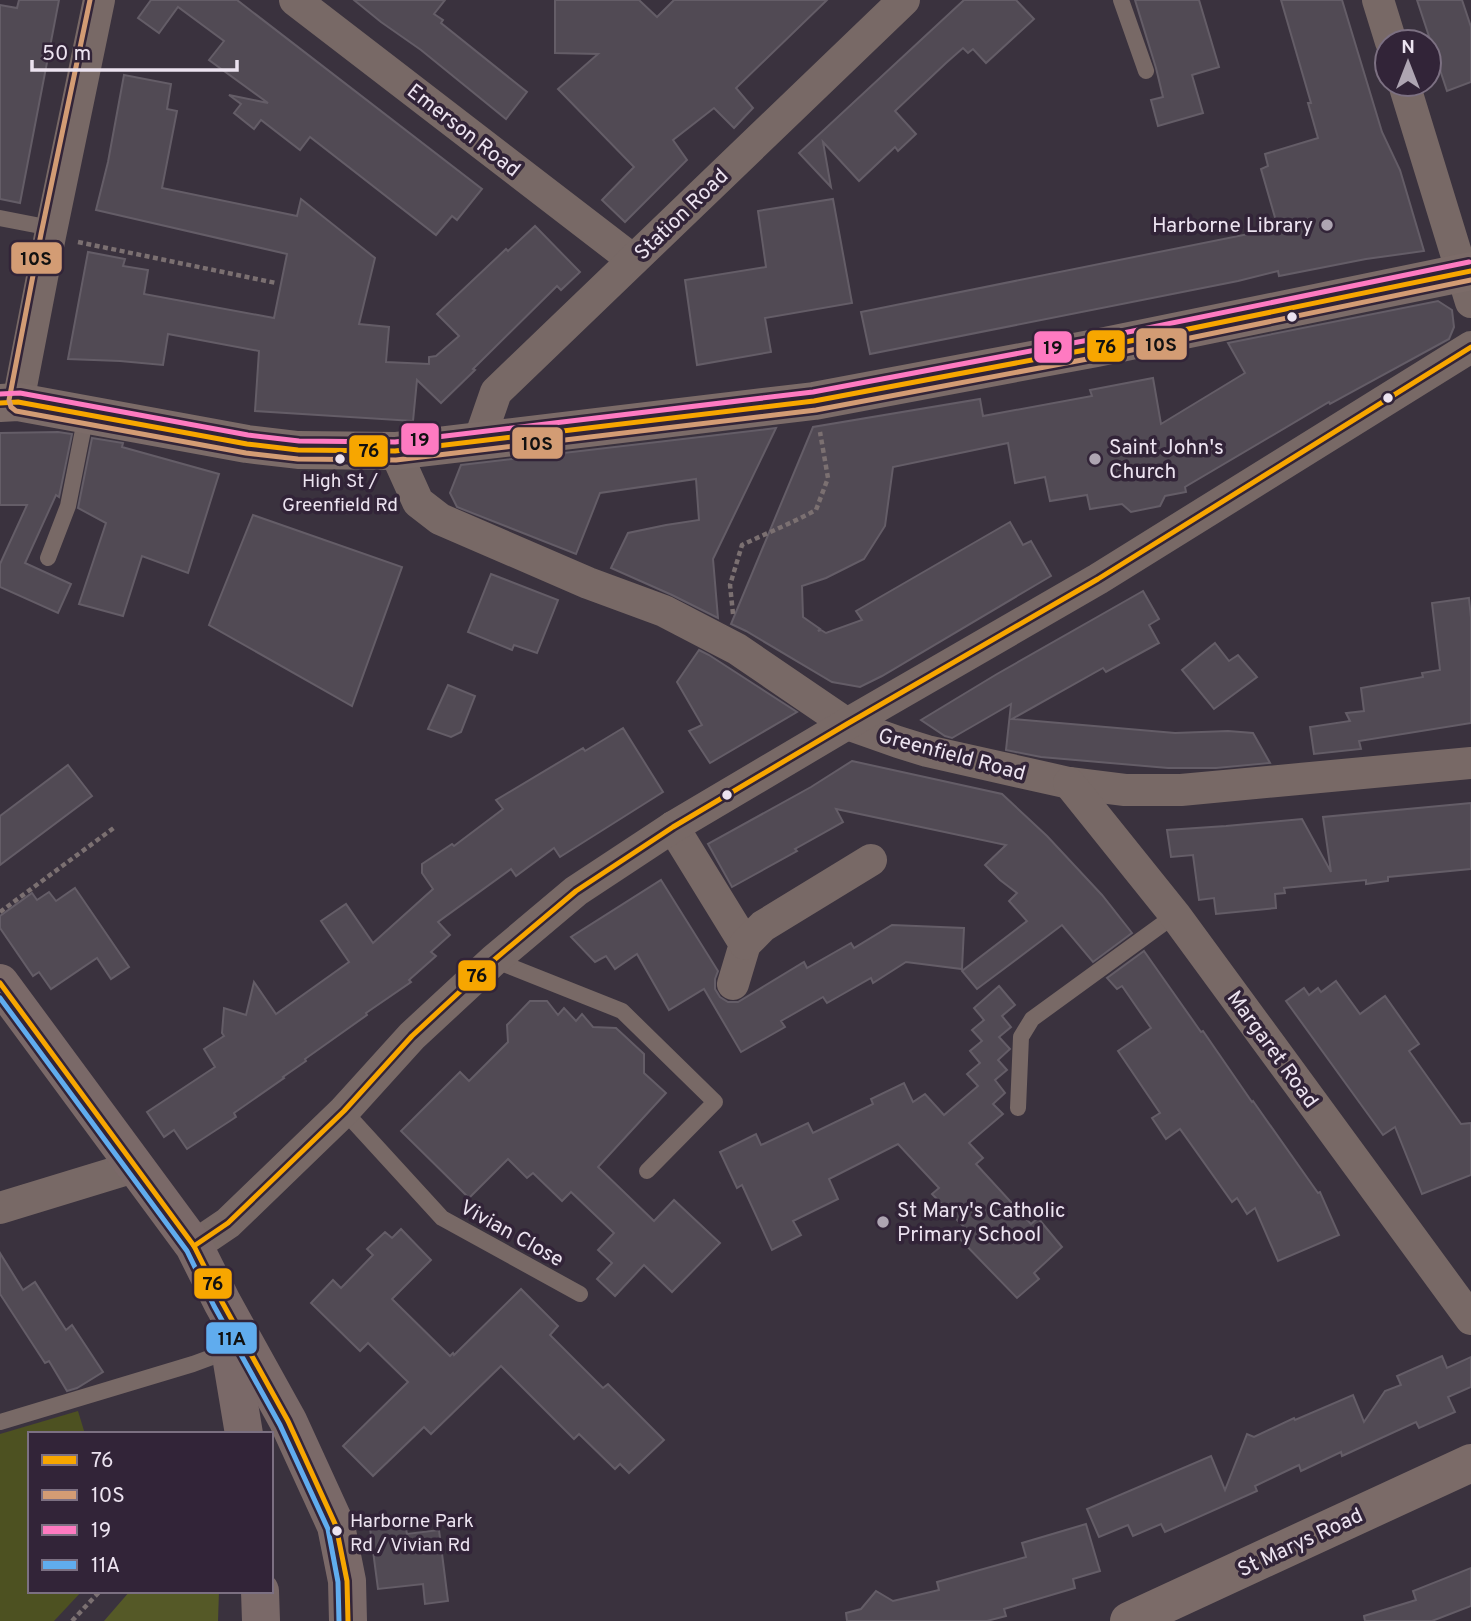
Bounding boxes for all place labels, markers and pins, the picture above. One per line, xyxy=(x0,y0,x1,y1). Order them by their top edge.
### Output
place label: Harborne Library xyxy=(1152,213,1313,240)
marker: Harborne Library xyxy=(1319,217,1335,233)
unlabelled marker xyxy=(1285,310,1299,324)
unlabelled marker xyxy=(1381,391,1395,405)
place label: Saint John's Church xyxy=(1109,435,1224,486)
marker: Saint John's Church xyxy=(1087,451,1103,467)
marker: High St / Greenfield Rd xyxy=(333,452,347,466)
place label: High St / Greenfield Rd xyxy=(282,470,398,518)
unlabelled marker xyxy=(720,788,734,802)
place label: St Mary's Catholic Primary School xyxy=(897,1198,1066,1249)
marker: St Mary's Catholic Primary School xyxy=(875,1214,891,1230)
place label: Harborne Park Rd / Vivian Rd xyxy=(350,1510,474,1558)
marker: Harborne Park Rd / Vivian Rd xyxy=(330,1524,344,1538)

